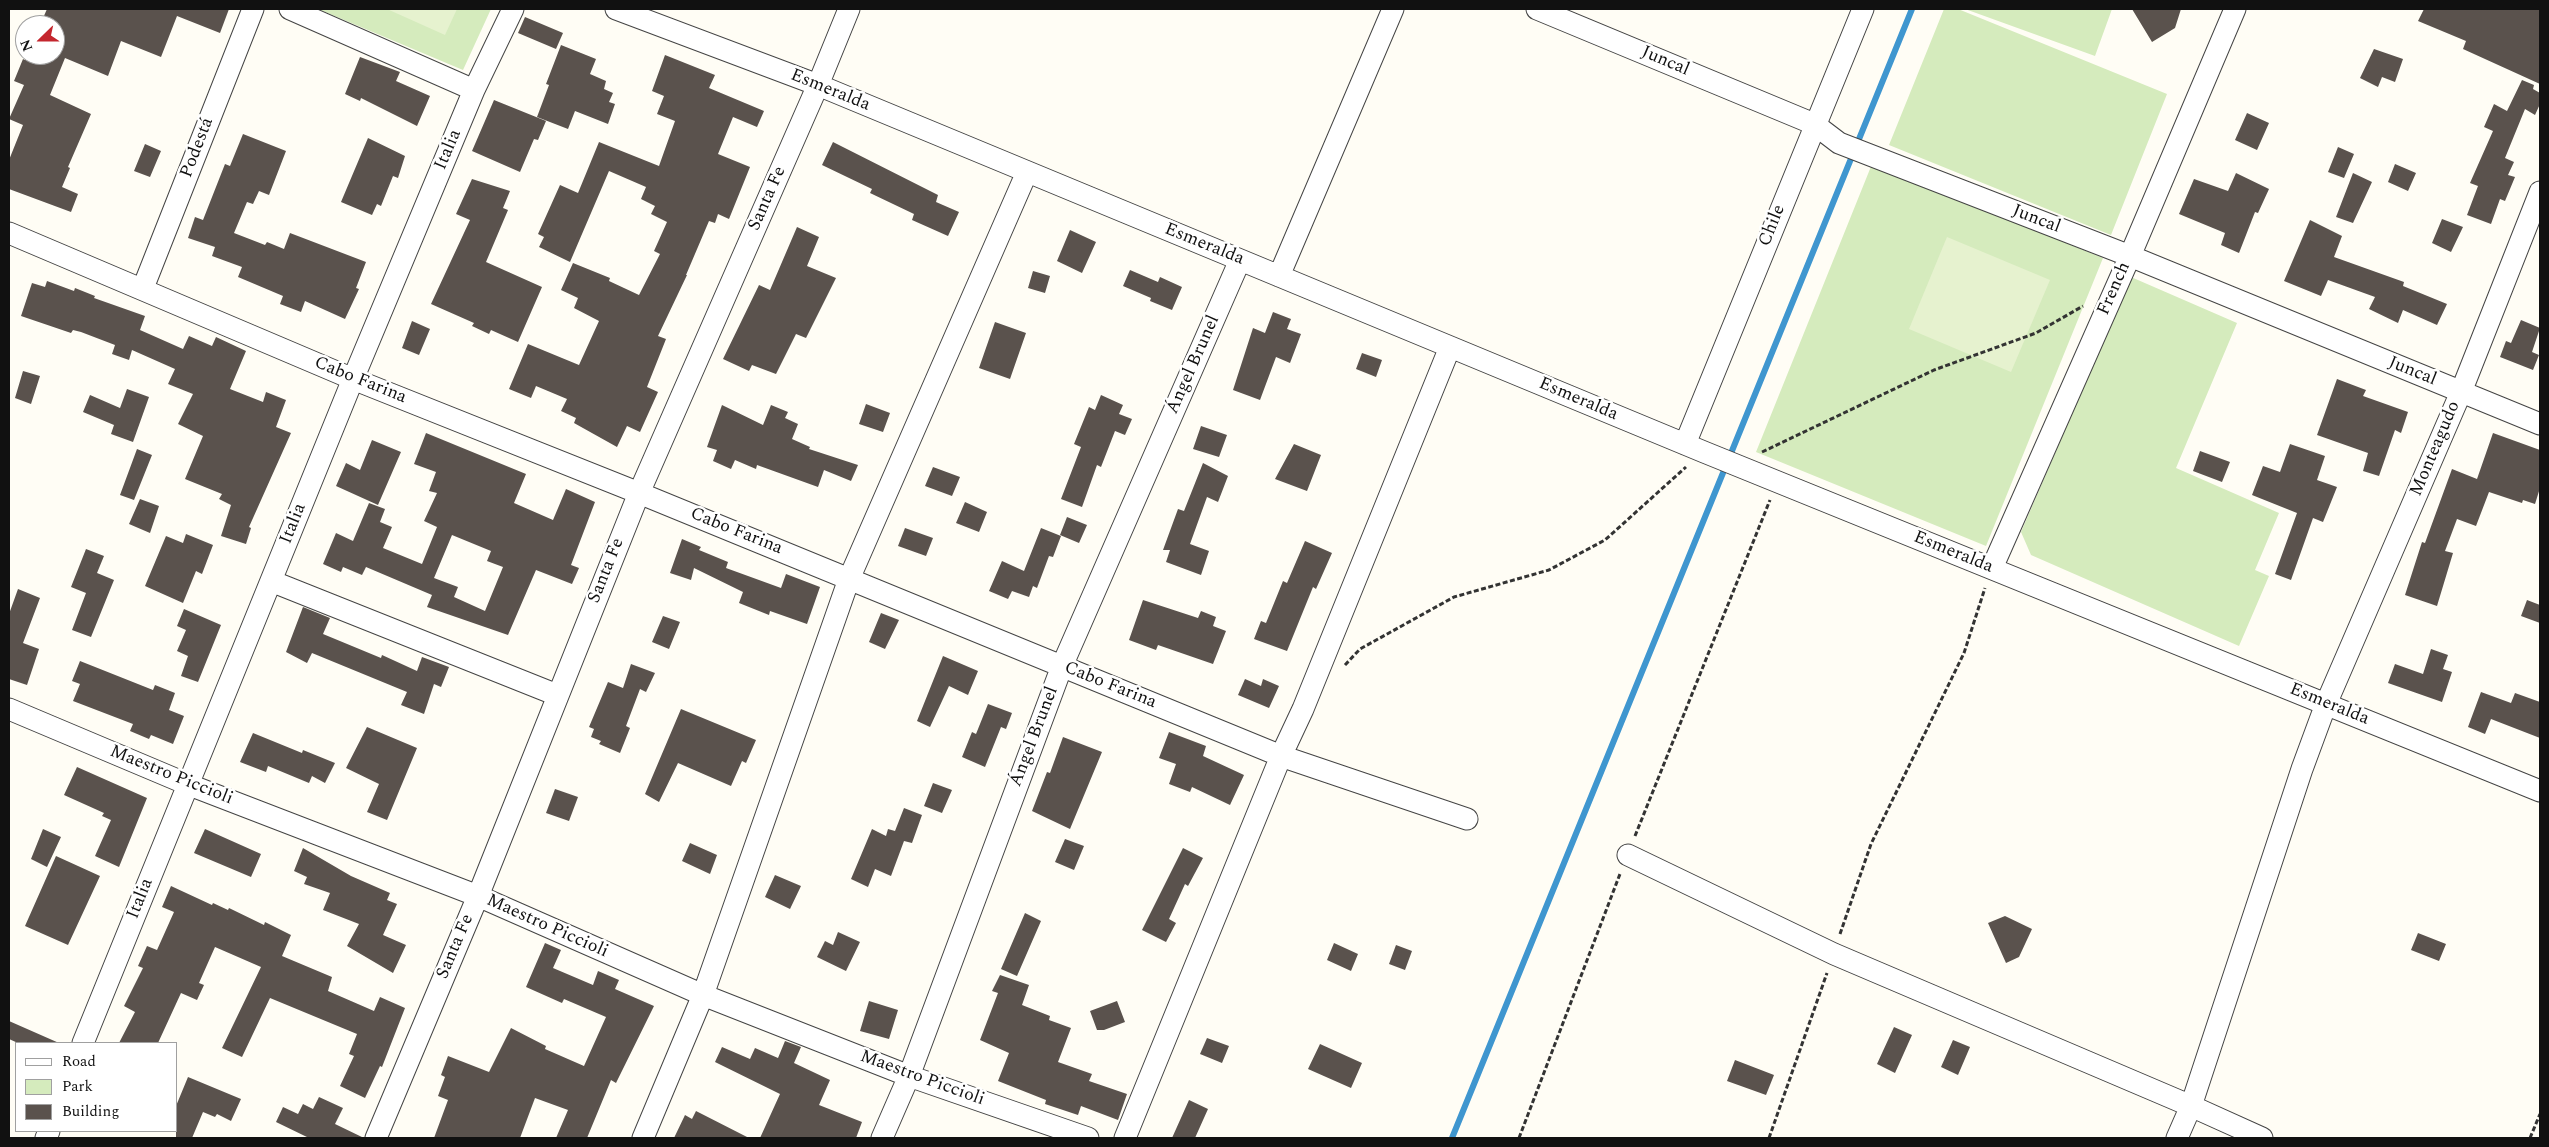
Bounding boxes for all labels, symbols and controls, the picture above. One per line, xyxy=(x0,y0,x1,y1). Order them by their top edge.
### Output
north arrow xyxy=(15,15,65,65)
text: N xyxy=(15,36,38,55)
street label: Juncal xyxy=(1638,42,1692,82)
street label: Esmeralda xyxy=(787,65,873,117)
street label: Podestá xyxy=(177,115,219,181)
street label: Italia xyxy=(431,127,467,173)
street label: Santa Fe xyxy=(744,164,792,234)
street label: Juncal xyxy=(2009,201,2063,239)
street label: Chile xyxy=(1755,202,1791,250)
street label: Esmeralda xyxy=(1161,219,1247,271)
street label: French xyxy=(2094,259,2136,319)
street label: Ángel Brunel xyxy=(1163,312,1225,418)
street label: Cabo Farina xyxy=(311,353,409,409)
street label: Juncal xyxy=(2385,353,2439,391)
street label: Esmeralda xyxy=(1535,374,1621,426)
street label: Monteagudo xyxy=(2406,398,2466,500)
street label: Italia xyxy=(276,501,312,547)
street label: Cabo Farina xyxy=(687,504,785,560)
street label: Esmeralda xyxy=(1910,527,1996,579)
street label: Santa Fe xyxy=(584,535,630,607)
street label: Cabo Farina xyxy=(1061,658,1159,714)
street label: Esmeralda xyxy=(2286,679,2372,731)
street label: Ángel Brunel xyxy=(1006,684,1064,790)
street label: Maestro Piccioli xyxy=(106,741,236,811)
street label: Italia xyxy=(123,876,159,922)
street label: Maestro Piccioli xyxy=(483,891,611,963)
street label: Santa Fe xyxy=(433,911,479,983)
legend xyxy=(15,1042,178,1132)
street label: Maestro Piccioli xyxy=(857,1046,987,1112)
text: Road xyxy=(62,1050,96,1073)
text: Park xyxy=(62,1075,93,1098)
text: Building xyxy=(62,1100,119,1123)

